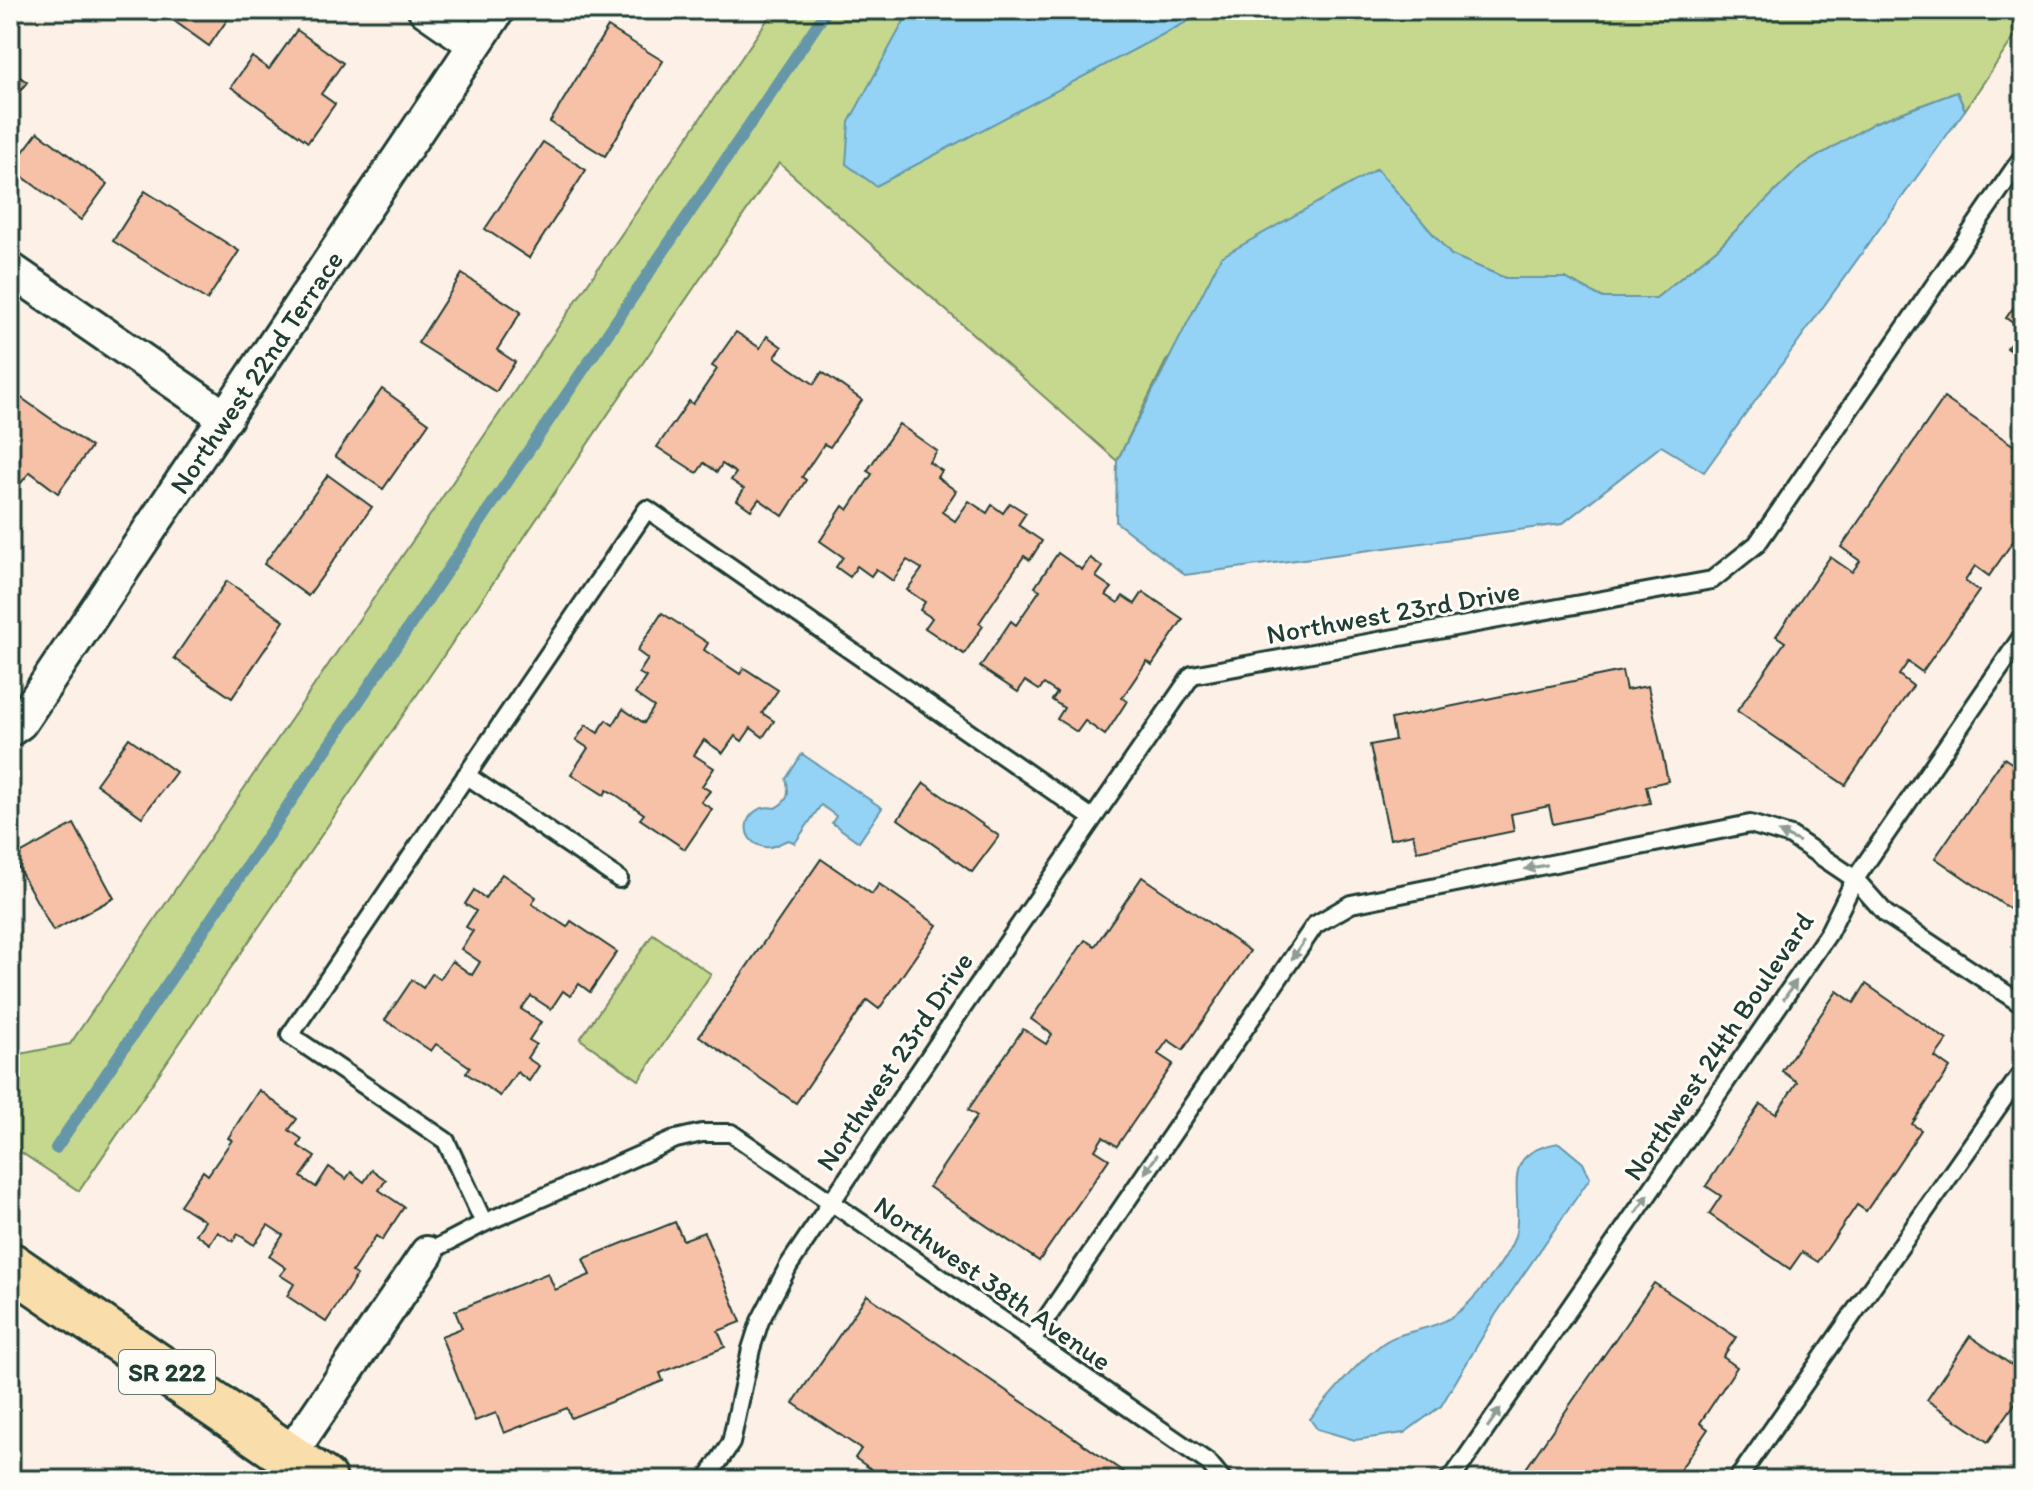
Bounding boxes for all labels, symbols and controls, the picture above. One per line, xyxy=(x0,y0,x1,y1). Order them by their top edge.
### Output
street label: Northwest 22nd Terrace xyxy=(162,244,350,500)
street label: Northwest 23rd Drive xyxy=(1264,573,1522,651)
one-way arrow xyxy=(1777,831,1800,844)
one-way arrow xyxy=(1523,861,1548,874)
street label: Northwest 24th Boulevard xyxy=(1615,905,1821,1187)
one-way arrow xyxy=(1291,939,1306,960)
street label: Northwest 23rd Drive xyxy=(808,945,980,1177)
one-way arrow xyxy=(1782,979,1796,1001)
one-way arrow xyxy=(1144,1154,1159,1175)
street label: Northwest 38th Avenue xyxy=(868,1188,1118,1378)
one-way arrow xyxy=(1634,1194,1649,1215)
road number: SR 222 xyxy=(119,1350,215,1394)
one-way arrow xyxy=(1486,1407,1501,1428)

